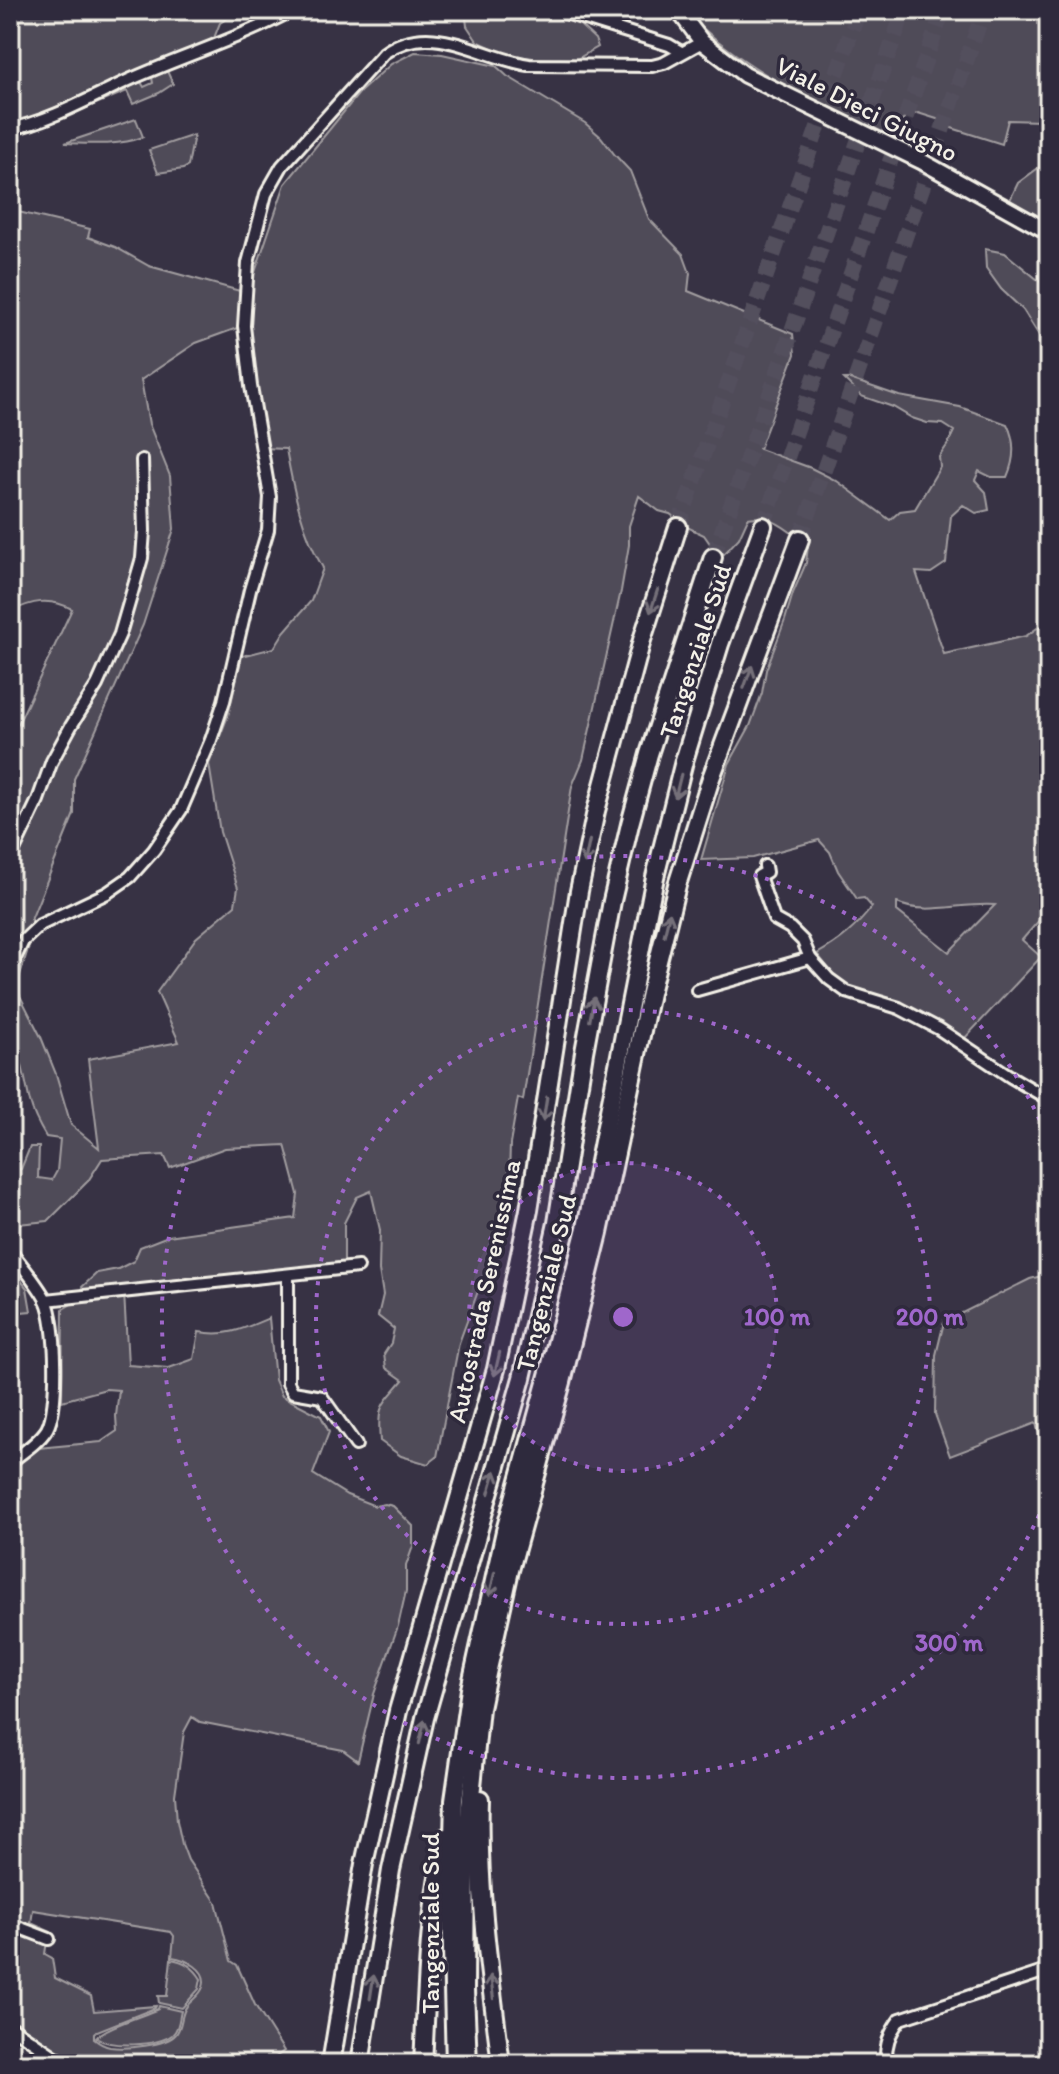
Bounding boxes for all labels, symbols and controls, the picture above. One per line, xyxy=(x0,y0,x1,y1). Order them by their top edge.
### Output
street label: Viale Dieci Giugno xyxy=(771,49,963,169)
street label: Tangenziale Sud xyxy=(652,560,738,742)
one-way arrow xyxy=(646,588,660,613)
one-way arrow xyxy=(742,665,757,690)
one-way arrow xyxy=(669,773,684,799)
one-way arrow xyxy=(579,839,594,864)
one-way arrow xyxy=(660,911,675,937)
one-way arrow xyxy=(585,996,600,1022)
one-way arrow xyxy=(537,1095,552,1121)
street label: Autostrada Serenissima xyxy=(440,1156,528,1426)
street label: Tangenziale Sud xyxy=(509,1191,583,1375)
text: 100 m xyxy=(744,1302,811,1331)
text: 200 m xyxy=(896,1302,965,1331)
centre of rings xyxy=(609,1303,637,1331)
one-way arrow xyxy=(489,1351,504,1376)
one-way arrow xyxy=(485,1469,500,1495)
one-way arrow xyxy=(484,1571,499,1597)
text: 300 m xyxy=(915,1628,984,1657)
one-way arrow xyxy=(415,1720,430,1745)
street label: Tangenziale Sud xyxy=(414,1832,446,2014)
one-way arrow xyxy=(484,1974,499,2000)
one-way arrow xyxy=(365,1975,380,2000)

